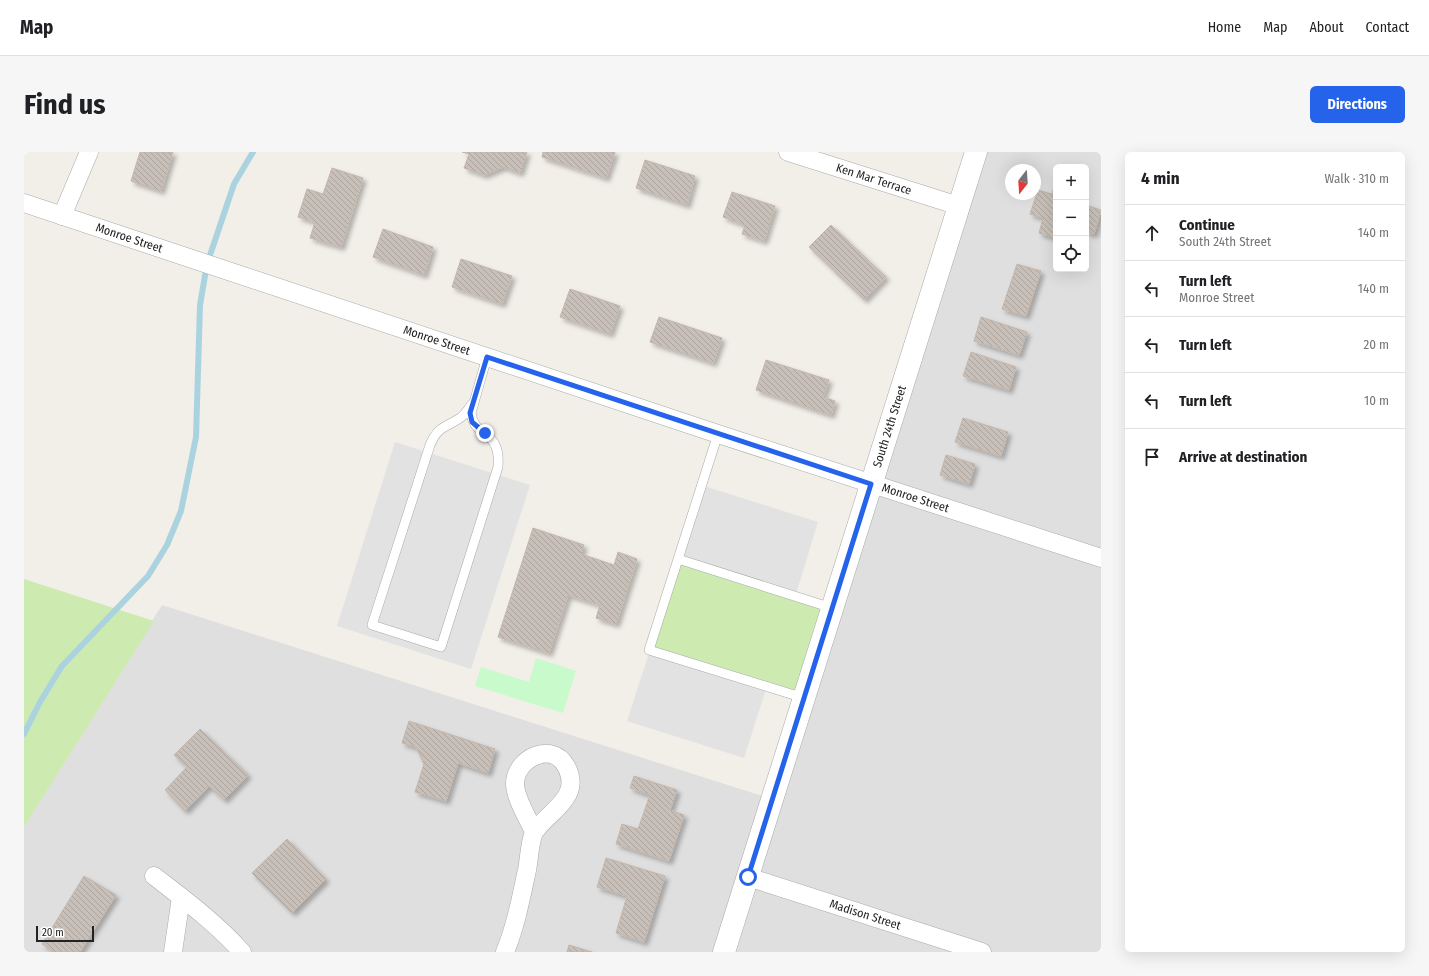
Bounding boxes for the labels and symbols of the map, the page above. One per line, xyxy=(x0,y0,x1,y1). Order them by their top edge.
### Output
street label: Ken Mar Terrace xyxy=(834,161,913,198)
north arrow xyxy=(1005,164,1041,200)
street label: Monroe Street xyxy=(94,220,165,256)
street label: Monroe Street xyxy=(401,323,472,358)
street label: South 24th Street xyxy=(870,384,909,469)
route end xyxy=(476,424,494,442)
street label: Monroe Street xyxy=(880,481,951,515)
route start xyxy=(739,868,757,886)
street label: Madison Street xyxy=(828,897,903,933)
scale bar xyxy=(36,924,94,943)

